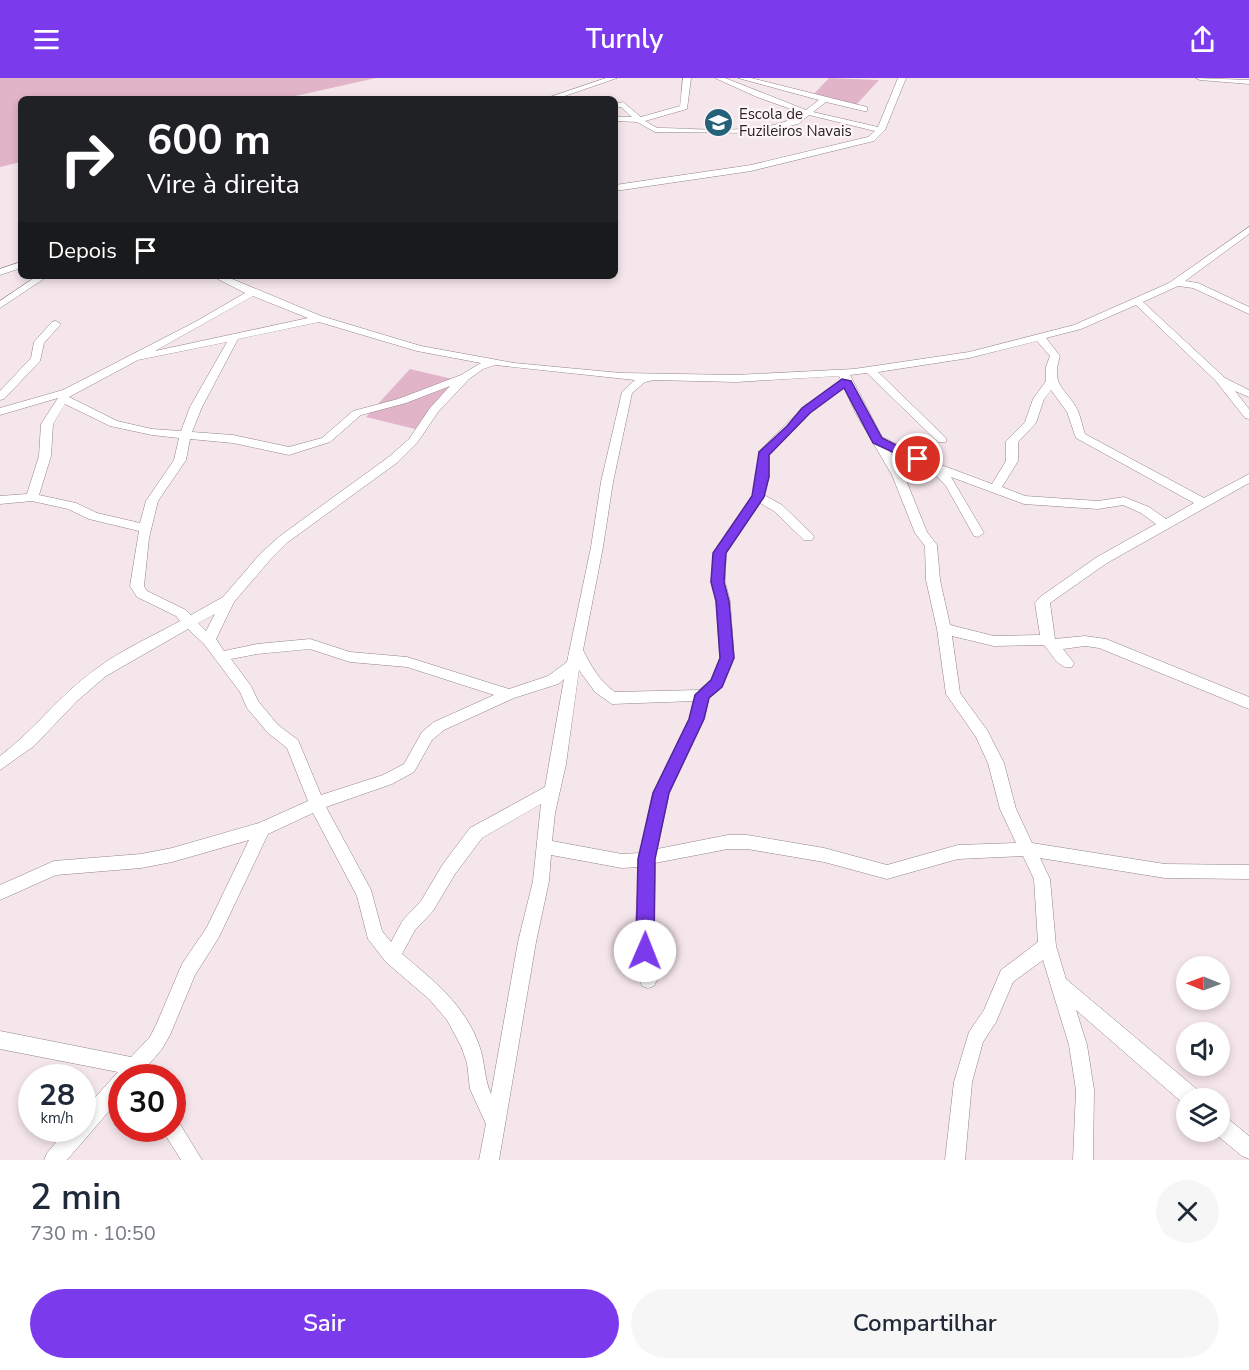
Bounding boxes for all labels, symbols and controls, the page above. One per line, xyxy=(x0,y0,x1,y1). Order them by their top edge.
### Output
text: Turnly xyxy=(586,21,663,58)
icon: menu xyxy=(30,23,63,56)
icon: share xyxy=(1186,23,1219,56)
place label: Escola de Fuzileiros Navais xyxy=(739,104,852,141)
school or university icon: Escola de Fuzileiros Navais xyxy=(702,107,734,139)
text: 600 m xyxy=(147,112,271,169)
icon: right xyxy=(48,120,126,198)
text: Vire à direita xyxy=(147,166,300,203)
icon: arrive xyxy=(129,234,162,267)
text: Depois xyxy=(48,236,117,266)
pin xyxy=(892,433,943,484)
icon: arrive xyxy=(901,442,934,475)
position arrow xyxy=(613,919,677,983)
north arrow xyxy=(1176,956,1230,1010)
map controls xyxy=(1176,956,1230,1142)
button: sound xyxy=(1176,1022,1230,1076)
speed limit sign: 30 xyxy=(108,1064,186,1142)
text: 28 xyxy=(39,1075,75,1116)
button: layers xyxy=(1176,1088,1230,1142)
text: km/h xyxy=(40,1108,74,1128)
text: 2 min xyxy=(30,1173,122,1222)
button: close xyxy=(1156,1180,1219,1243)
text: 730 m · 10:50 xyxy=(30,1220,156,1247)
button: Sair xyxy=(30,1289,619,1358)
button: Compartilhar xyxy=(631,1289,1219,1358)

